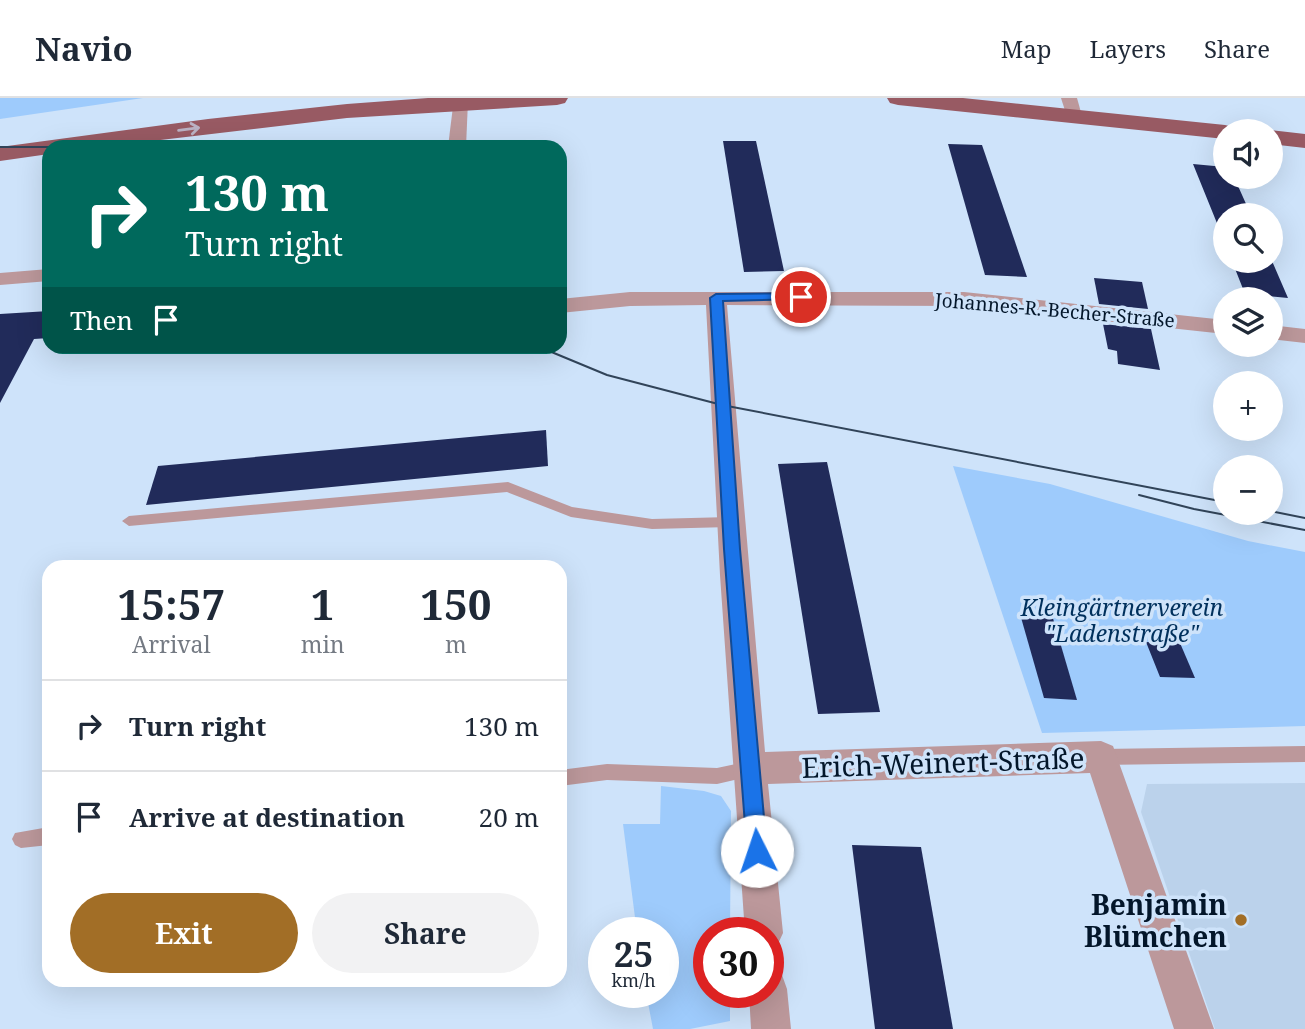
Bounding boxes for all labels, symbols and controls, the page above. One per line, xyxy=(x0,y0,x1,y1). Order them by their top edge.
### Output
text: Navio xyxy=(35,26,133,71)
text: Map xyxy=(1001,32,1052,65)
text: Layers xyxy=(1090,32,1166,65)
text: Share xyxy=(1204,32,1270,65)
map controls xyxy=(1213,119,1283,525)
button: sound xyxy=(1213,119,1283,189)
one-way arrow xyxy=(177,122,200,135)
text: 130 m xyxy=(185,159,329,225)
icon: right xyxy=(70,168,161,259)
button: search xyxy=(1213,203,1283,273)
text: Turn right xyxy=(185,222,343,265)
pin xyxy=(771,267,831,327)
icon: arrive xyxy=(782,278,820,316)
street label: Johannes-R.-Becher-Straße xyxy=(933,286,1176,333)
button: layers xyxy=(1213,287,1283,357)
icon: arrive xyxy=(147,301,185,339)
text: Then xyxy=(70,302,133,338)
button: + xyxy=(1213,371,1283,441)
button: − xyxy=(1213,455,1283,525)
text: 15:57 xyxy=(118,575,225,632)
text: 1 xyxy=(311,575,335,632)
text: 150 xyxy=(420,575,491,632)
park label: Kleingärtnerverein "Ladenstraße" xyxy=(1020,591,1223,649)
text: Arrival xyxy=(132,628,211,660)
text: min xyxy=(301,628,345,660)
text: m xyxy=(445,628,467,660)
icon: right xyxy=(70,707,108,745)
text: Turn right xyxy=(129,708,266,744)
text: 130 m xyxy=(464,708,539,744)
street label: Erich-Weinert-Straße xyxy=(801,738,1085,786)
icon: arrive xyxy=(70,798,108,836)
text: Arrive at destination xyxy=(129,799,405,835)
text: 20 m xyxy=(479,799,539,835)
position arrow xyxy=(720,814,794,888)
place label: Benjamin Blümchen xyxy=(1084,885,1227,955)
button: Exit xyxy=(70,893,298,973)
button: Share xyxy=(312,893,539,973)
marker: Benjamin Blümchen xyxy=(1233,912,1249,928)
speed limit sign: 30 xyxy=(693,917,784,1008)
text: 25 xyxy=(614,930,653,977)
text: km/h xyxy=(611,968,656,992)

